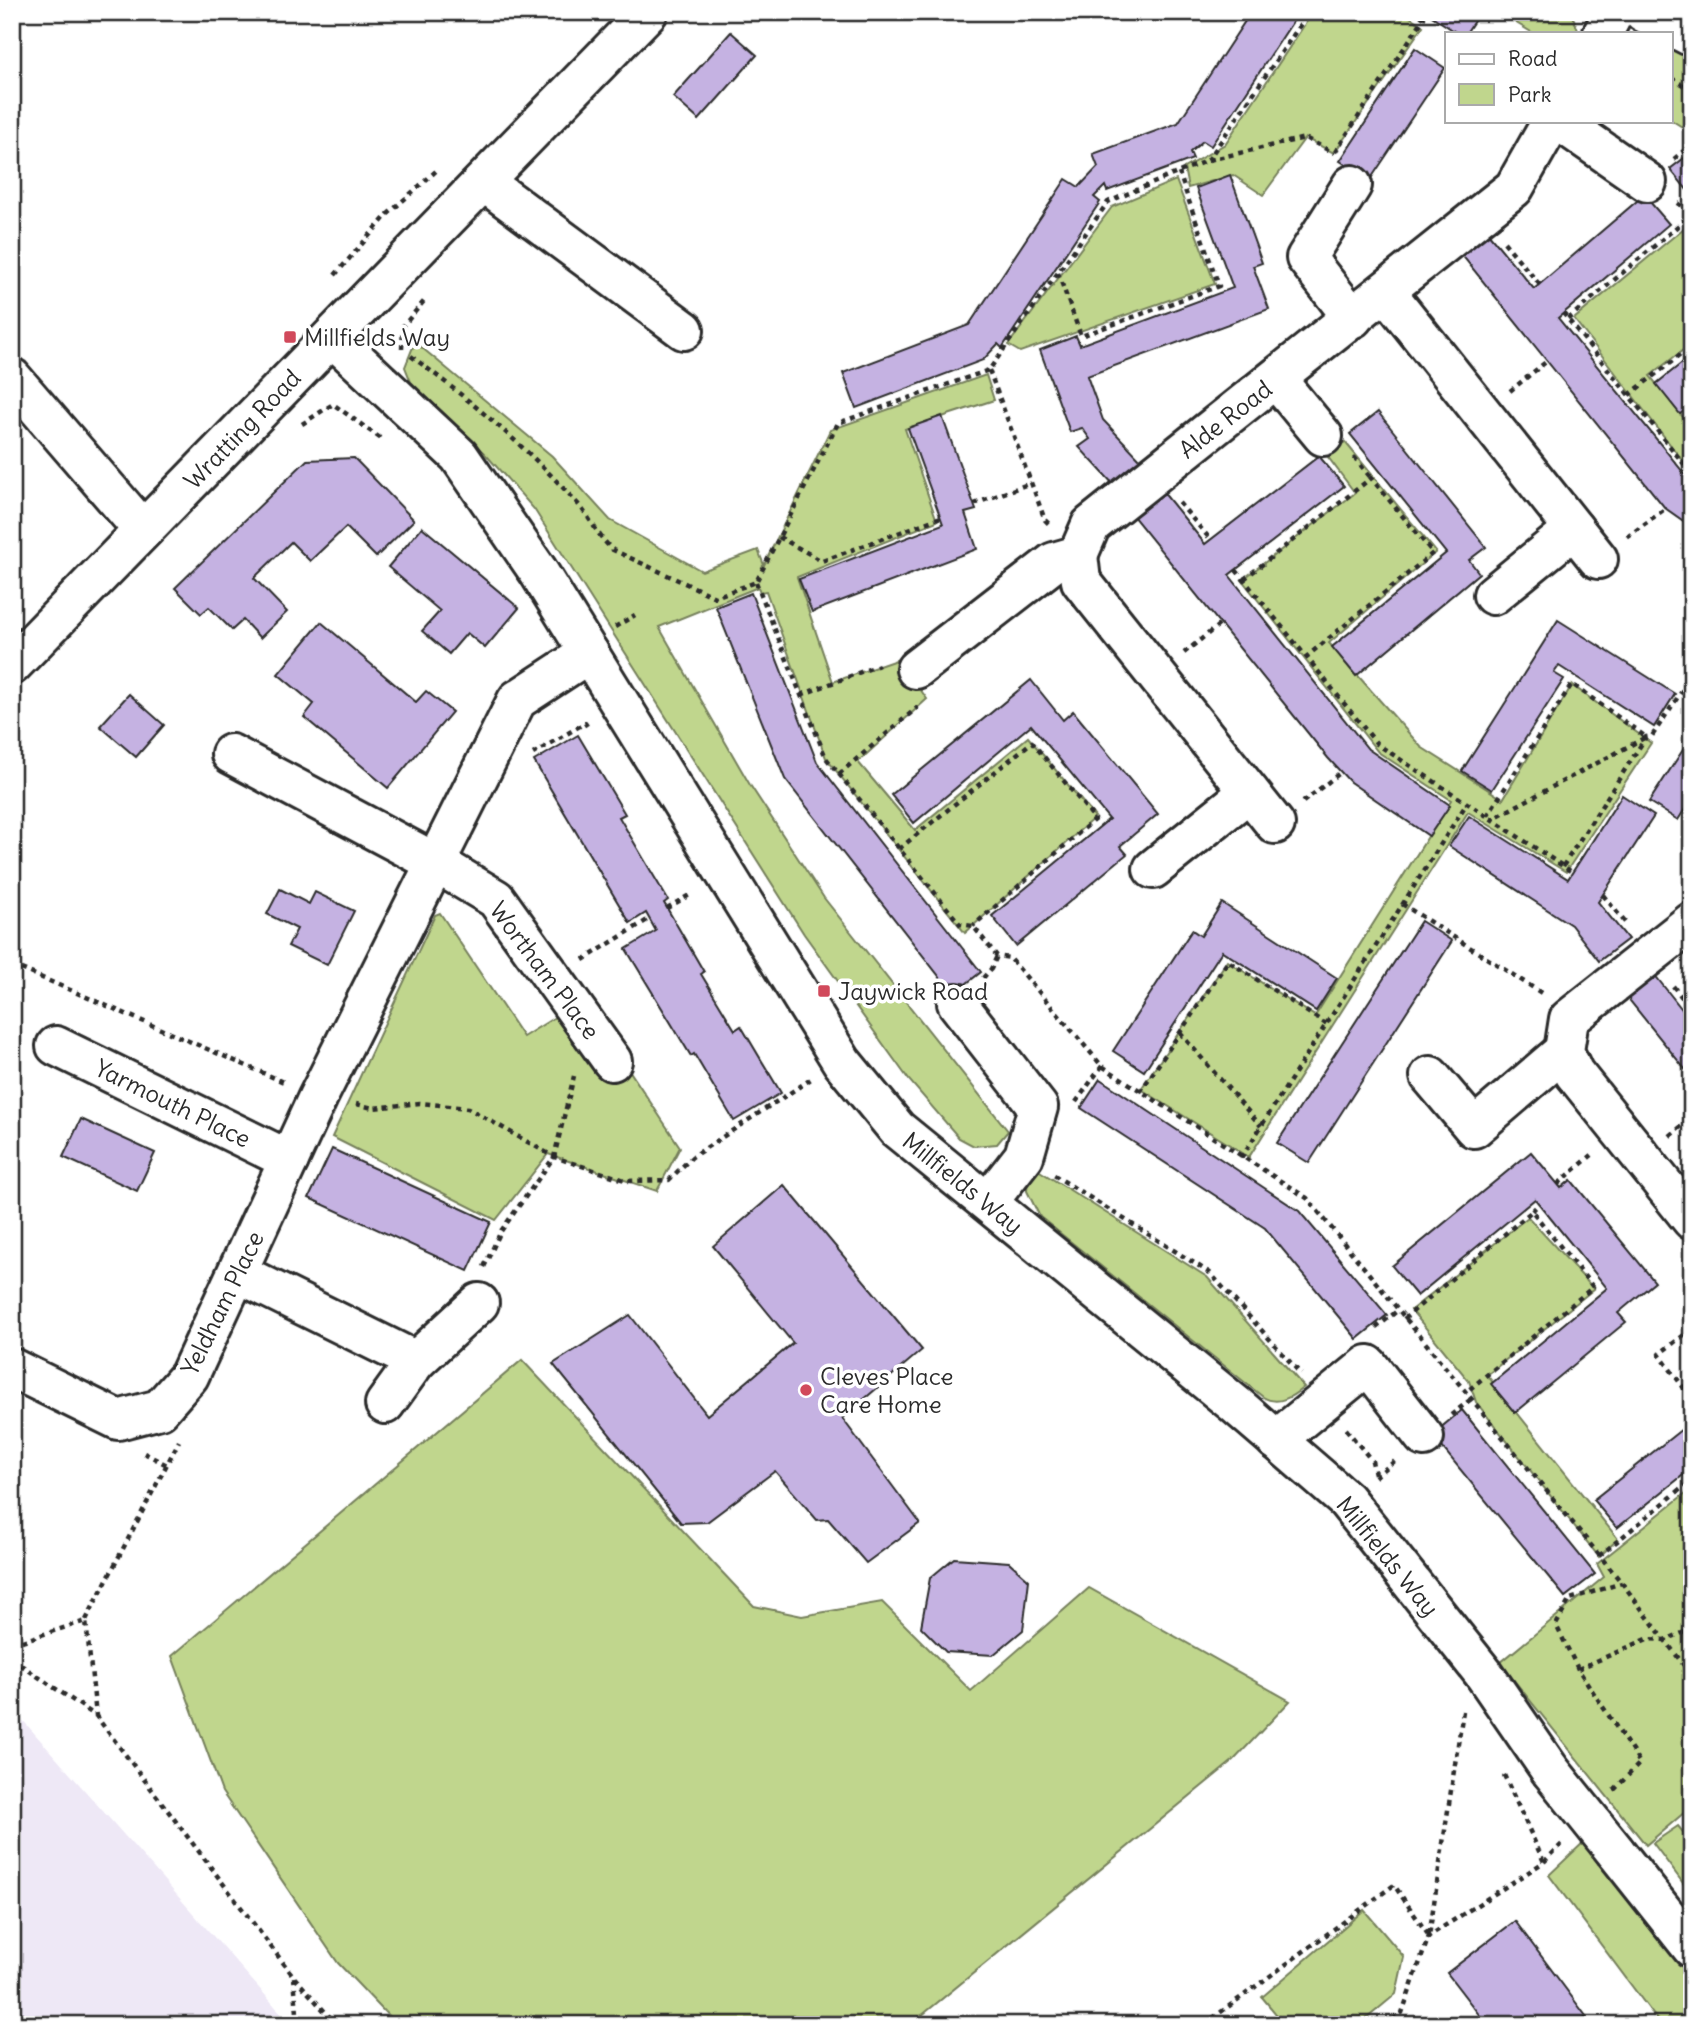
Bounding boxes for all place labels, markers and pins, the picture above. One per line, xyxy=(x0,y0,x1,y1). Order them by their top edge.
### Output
place label: Millfields Way xyxy=(304,322,450,352)
marker: Millfields Way xyxy=(282,329,298,345)
place label: Jaywick Road xyxy=(838,976,988,1006)
marker: Jaywick Road xyxy=(816,983,832,999)
place label: Cleves Place Care Home xyxy=(820,1361,953,1419)
marker: Cleves Place Care Home xyxy=(798,1382,814,1398)

